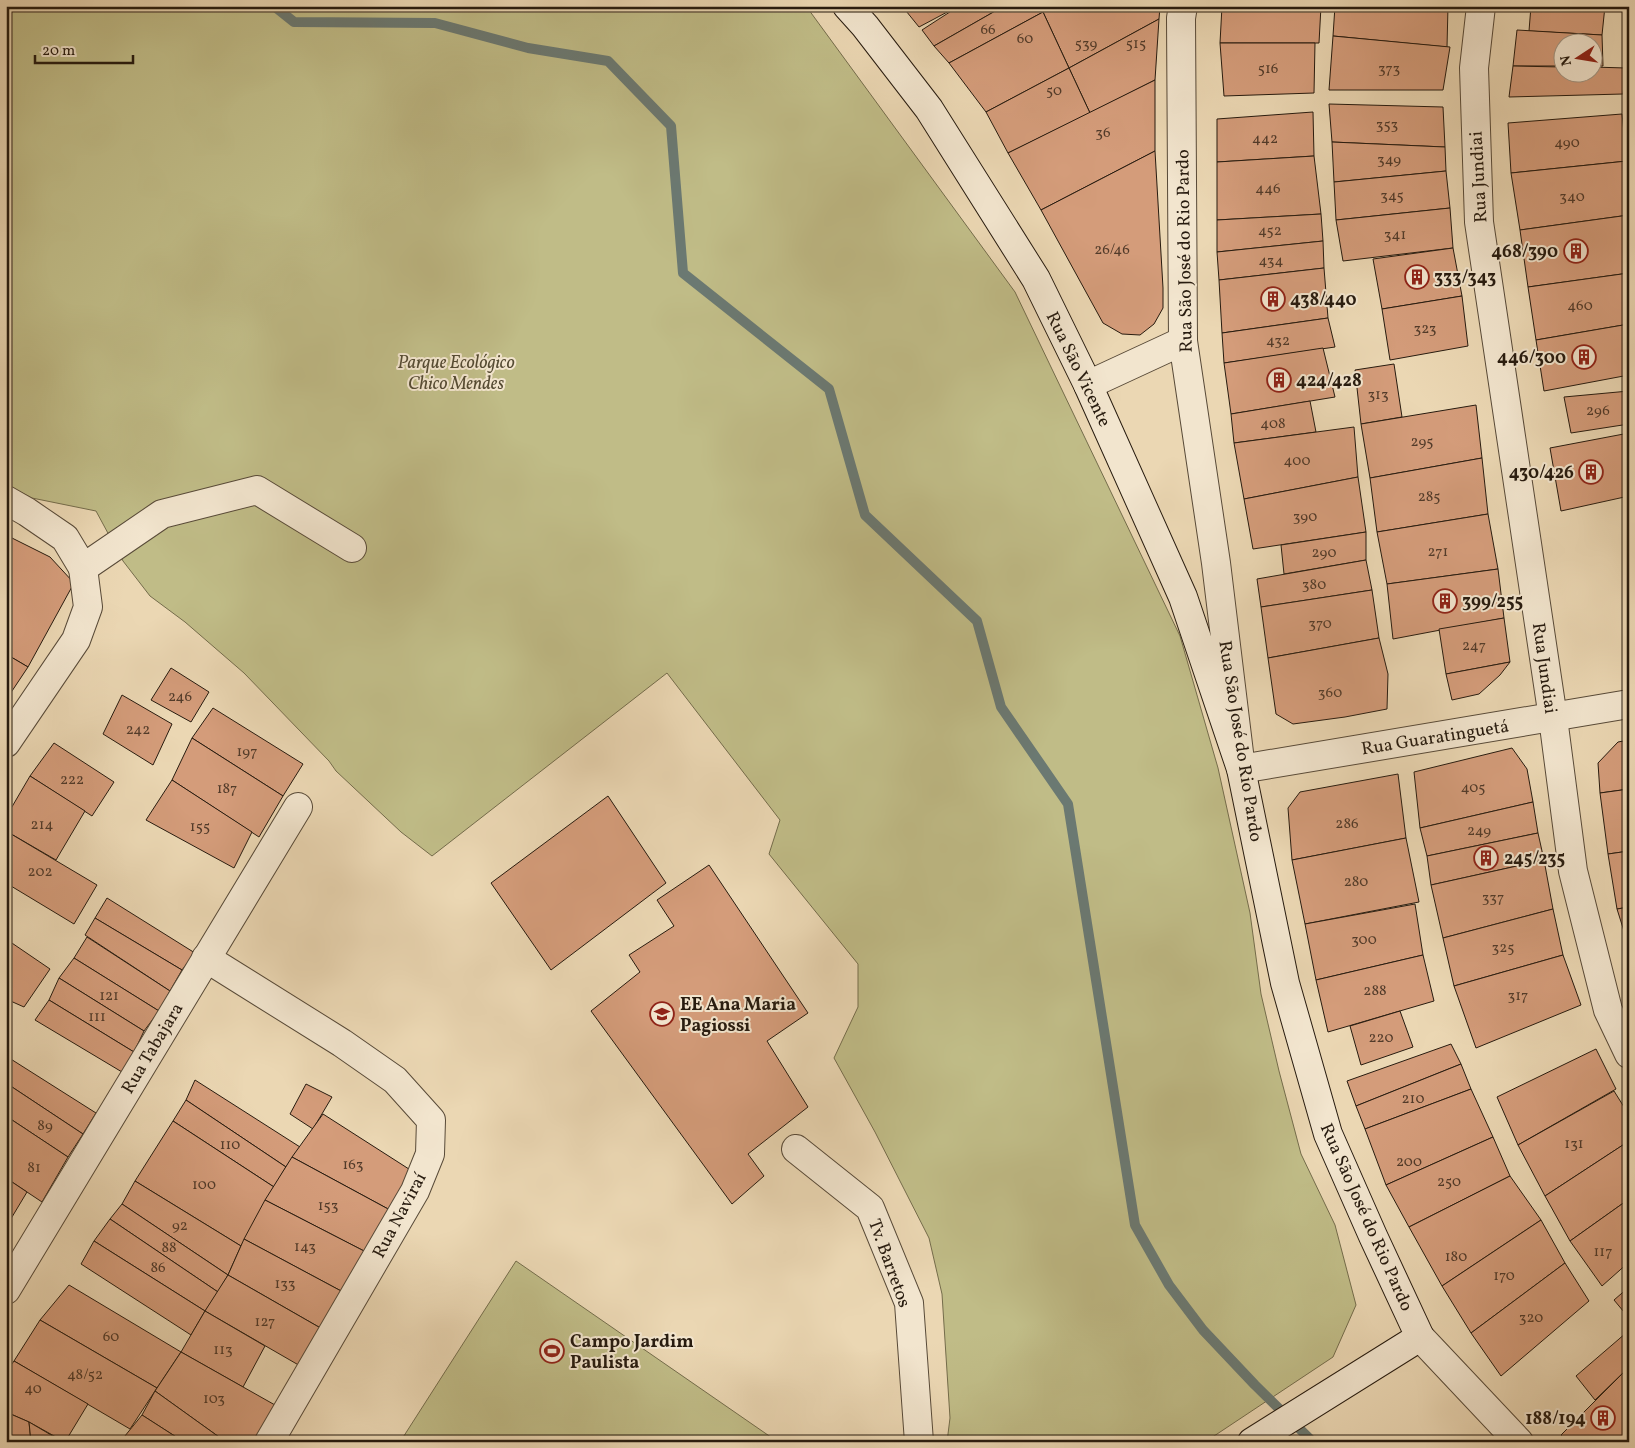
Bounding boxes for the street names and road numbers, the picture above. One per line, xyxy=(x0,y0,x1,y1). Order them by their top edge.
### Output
street label: Rua Jundiai xyxy=(1465,130,1494,223)
street label: Rua São José do Rio Pardo xyxy=(1171,149,1200,353)
street label: Rua São Vicente xyxy=(1039,308,1116,432)
street label: Rua Jundiai xyxy=(1525,621,1562,715)
street label: Rua São José do Rio Pardo xyxy=(1211,639,1268,844)
street label: Rua Guaratinguetá xyxy=(1360,714,1511,762)
street label: Rua Tabajara xyxy=(116,998,190,1099)
street label: Rua São José do Rio Pardo xyxy=(1313,1120,1418,1316)
street label: Rua Naviraí xyxy=(367,1168,434,1263)
street label: Tv. Barretos xyxy=(861,1216,916,1311)

